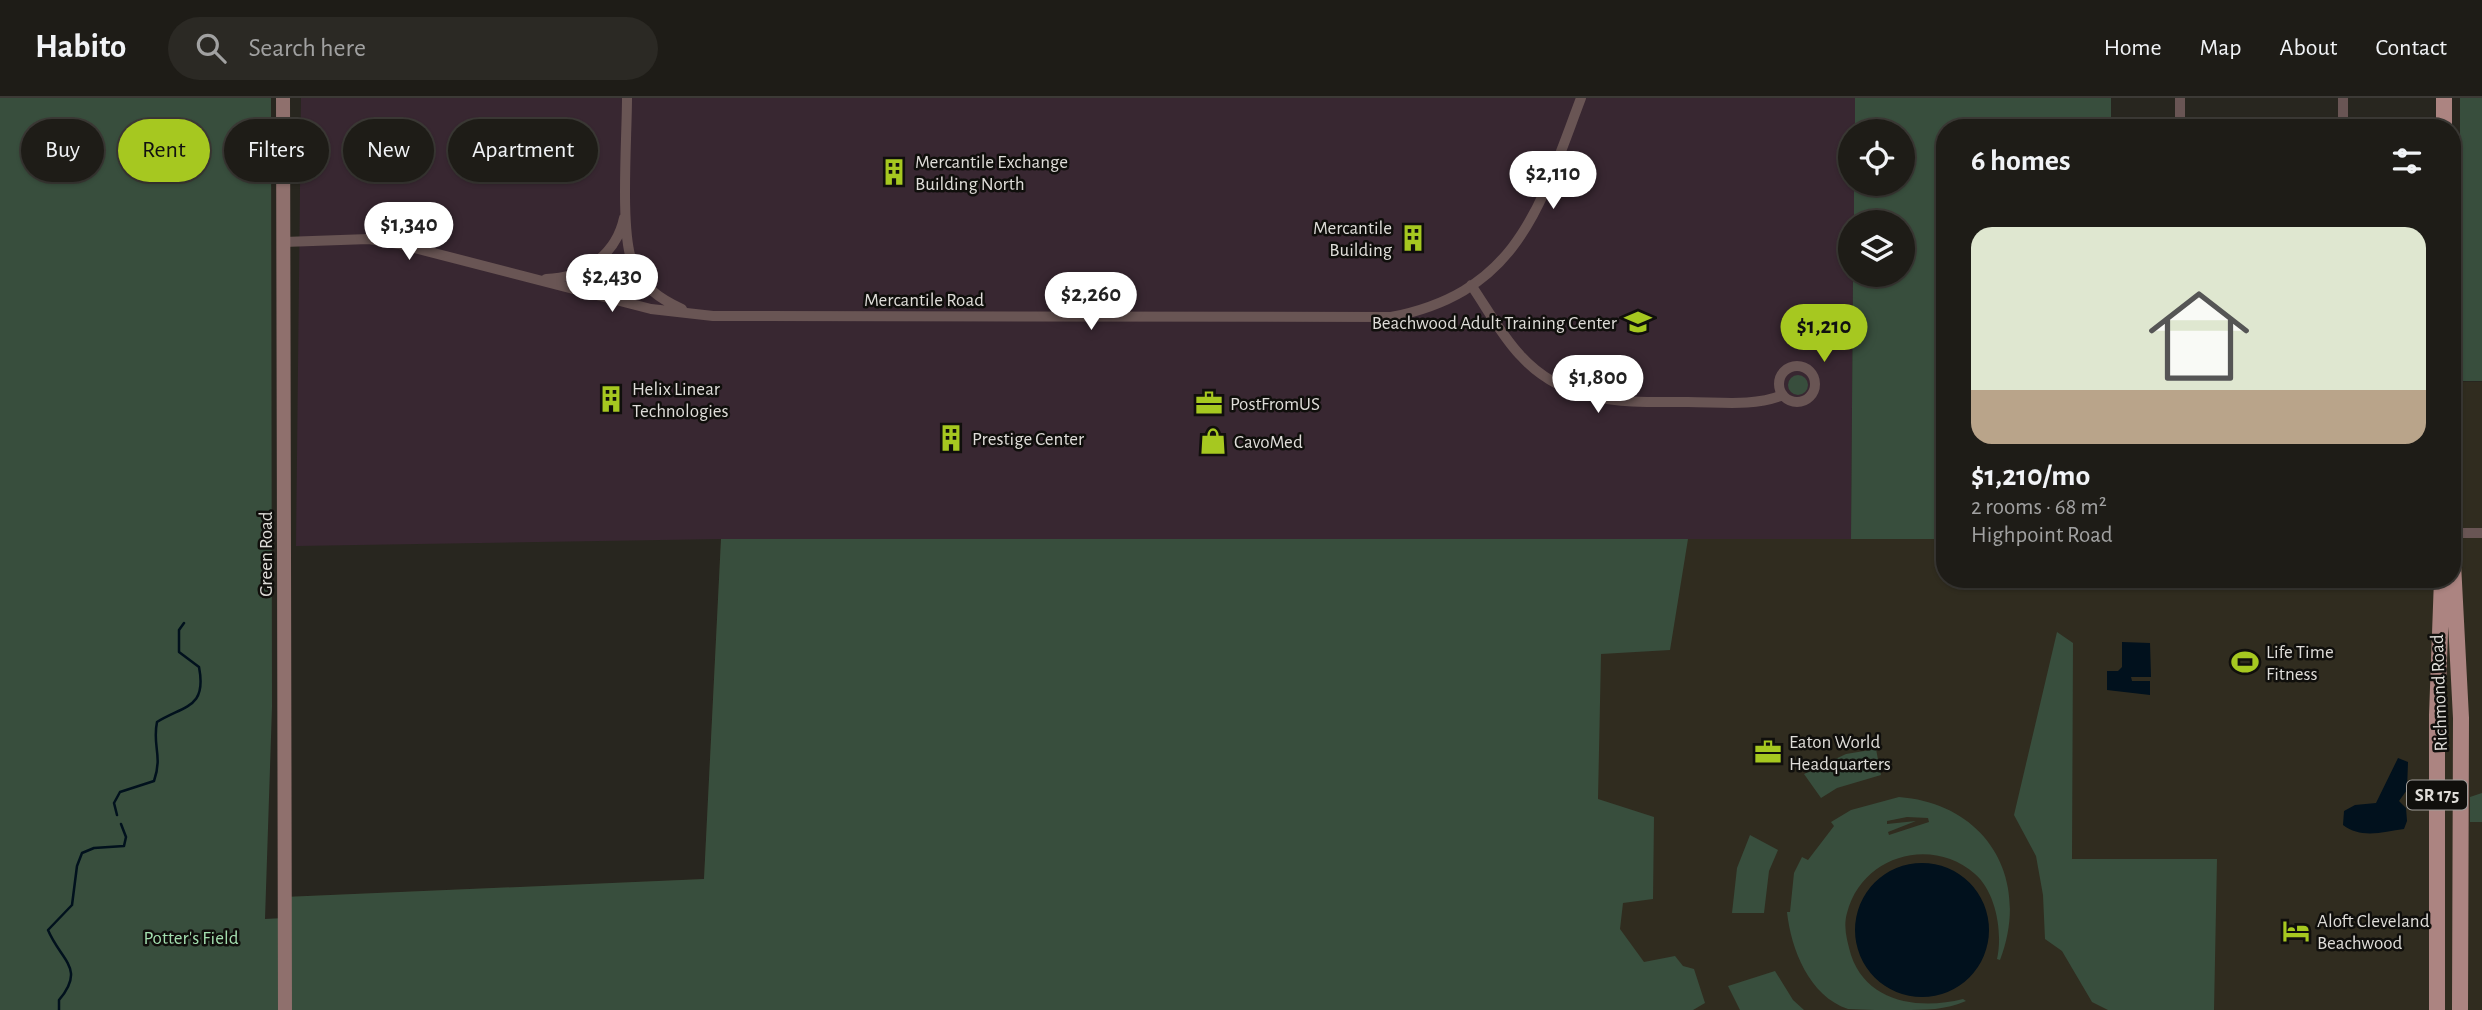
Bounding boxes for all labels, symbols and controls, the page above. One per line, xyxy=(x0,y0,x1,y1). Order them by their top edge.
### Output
search box xyxy=(168,17,658,80)
icon: search xyxy=(192,29,230,67)
text: Habito xyxy=(35,31,126,64)
text: Search here xyxy=(248,35,366,61)
text: Home xyxy=(2104,36,2162,60)
text: Map xyxy=(2200,36,2242,60)
text: About xyxy=(2280,36,2337,60)
text: Contact xyxy=(2375,36,2447,60)
chip: Buy xyxy=(21,119,104,182)
chip: Rent xyxy=(118,119,210,182)
chip: Filters xyxy=(224,119,329,182)
chip: New xyxy=(343,119,434,182)
chip: Apartment xyxy=(448,119,598,182)
map controls xyxy=(1838,119,1915,287)
button: locate xyxy=(1838,119,1915,196)
icon: filters xyxy=(2388,142,2426,180)
text: 6 homes xyxy=(1971,146,2071,176)
pin: $2,110 xyxy=(1496,152,1610,211)
place label: Mercantile Exchange Building North xyxy=(915,153,1068,194)
building icon: Mercantile Exchange Building North xyxy=(879,157,909,187)
text: $2,110 xyxy=(1526,162,1581,185)
pin: $1,340 xyxy=(352,202,466,262)
button: layers xyxy=(1838,210,1915,287)
text: $1,340 xyxy=(380,213,438,236)
place label: Mercantile Building xyxy=(1313,219,1393,260)
building icon: Mercantile Building xyxy=(1398,223,1428,253)
pin: $2,430 xyxy=(555,254,669,314)
text: $2,430 xyxy=(582,265,642,288)
pin: $2,260 xyxy=(1034,272,1148,332)
icon: home xyxy=(2136,273,2262,399)
text: $2,260 xyxy=(1061,283,1121,306)
street label: Mercantile Road xyxy=(864,291,984,310)
pin: $1,210 xyxy=(1767,304,1881,364)
school or university icon: Beachwood Adult Training Center xyxy=(1623,307,1653,337)
place label: Beachwood Adult Training Center xyxy=(1372,314,1617,333)
text: $1,210 xyxy=(1797,315,1852,338)
pin: $1,800 xyxy=(1541,356,1655,415)
text: $1,800 xyxy=(1568,366,1628,389)
place label: Helix Linear Technologies xyxy=(632,380,729,421)
building icon: Helix Linear Technologies xyxy=(596,384,626,414)
office icon: PostFromUS xyxy=(1194,388,1224,418)
place label: PostFromUS xyxy=(1230,395,1320,414)
building icon: Prestige Center xyxy=(936,423,966,453)
shop icon: CavoMed xyxy=(1198,426,1228,456)
place label: Prestige Center xyxy=(972,430,1084,449)
place label: CavoMed xyxy=(1234,433,1303,452)
text: $1,210/mo xyxy=(1971,461,2090,491)
text: 2 rooms · 68 m² xyxy=(1971,496,2107,519)
street label: Green Road xyxy=(257,511,276,597)
text: Highpoint Road xyxy=(1971,524,2113,547)
street label: Richmond Road xyxy=(2428,634,2451,752)
place label: Life Time Fitness xyxy=(2266,643,2334,684)
sports icon: Life Time Fitness xyxy=(2230,647,2260,677)
place label: Eaton World Headquarters xyxy=(1789,733,1891,774)
office icon: Eaton World Headquarters xyxy=(1753,737,1783,767)
road number: SR 175 xyxy=(2407,780,2467,810)
place label: Aloft Cleveland Beachwood xyxy=(2317,912,2430,953)
hotel icon: Aloft Cleveland Beachwood xyxy=(2281,916,2311,946)
park label: Potter's Field xyxy=(143,929,239,948)

